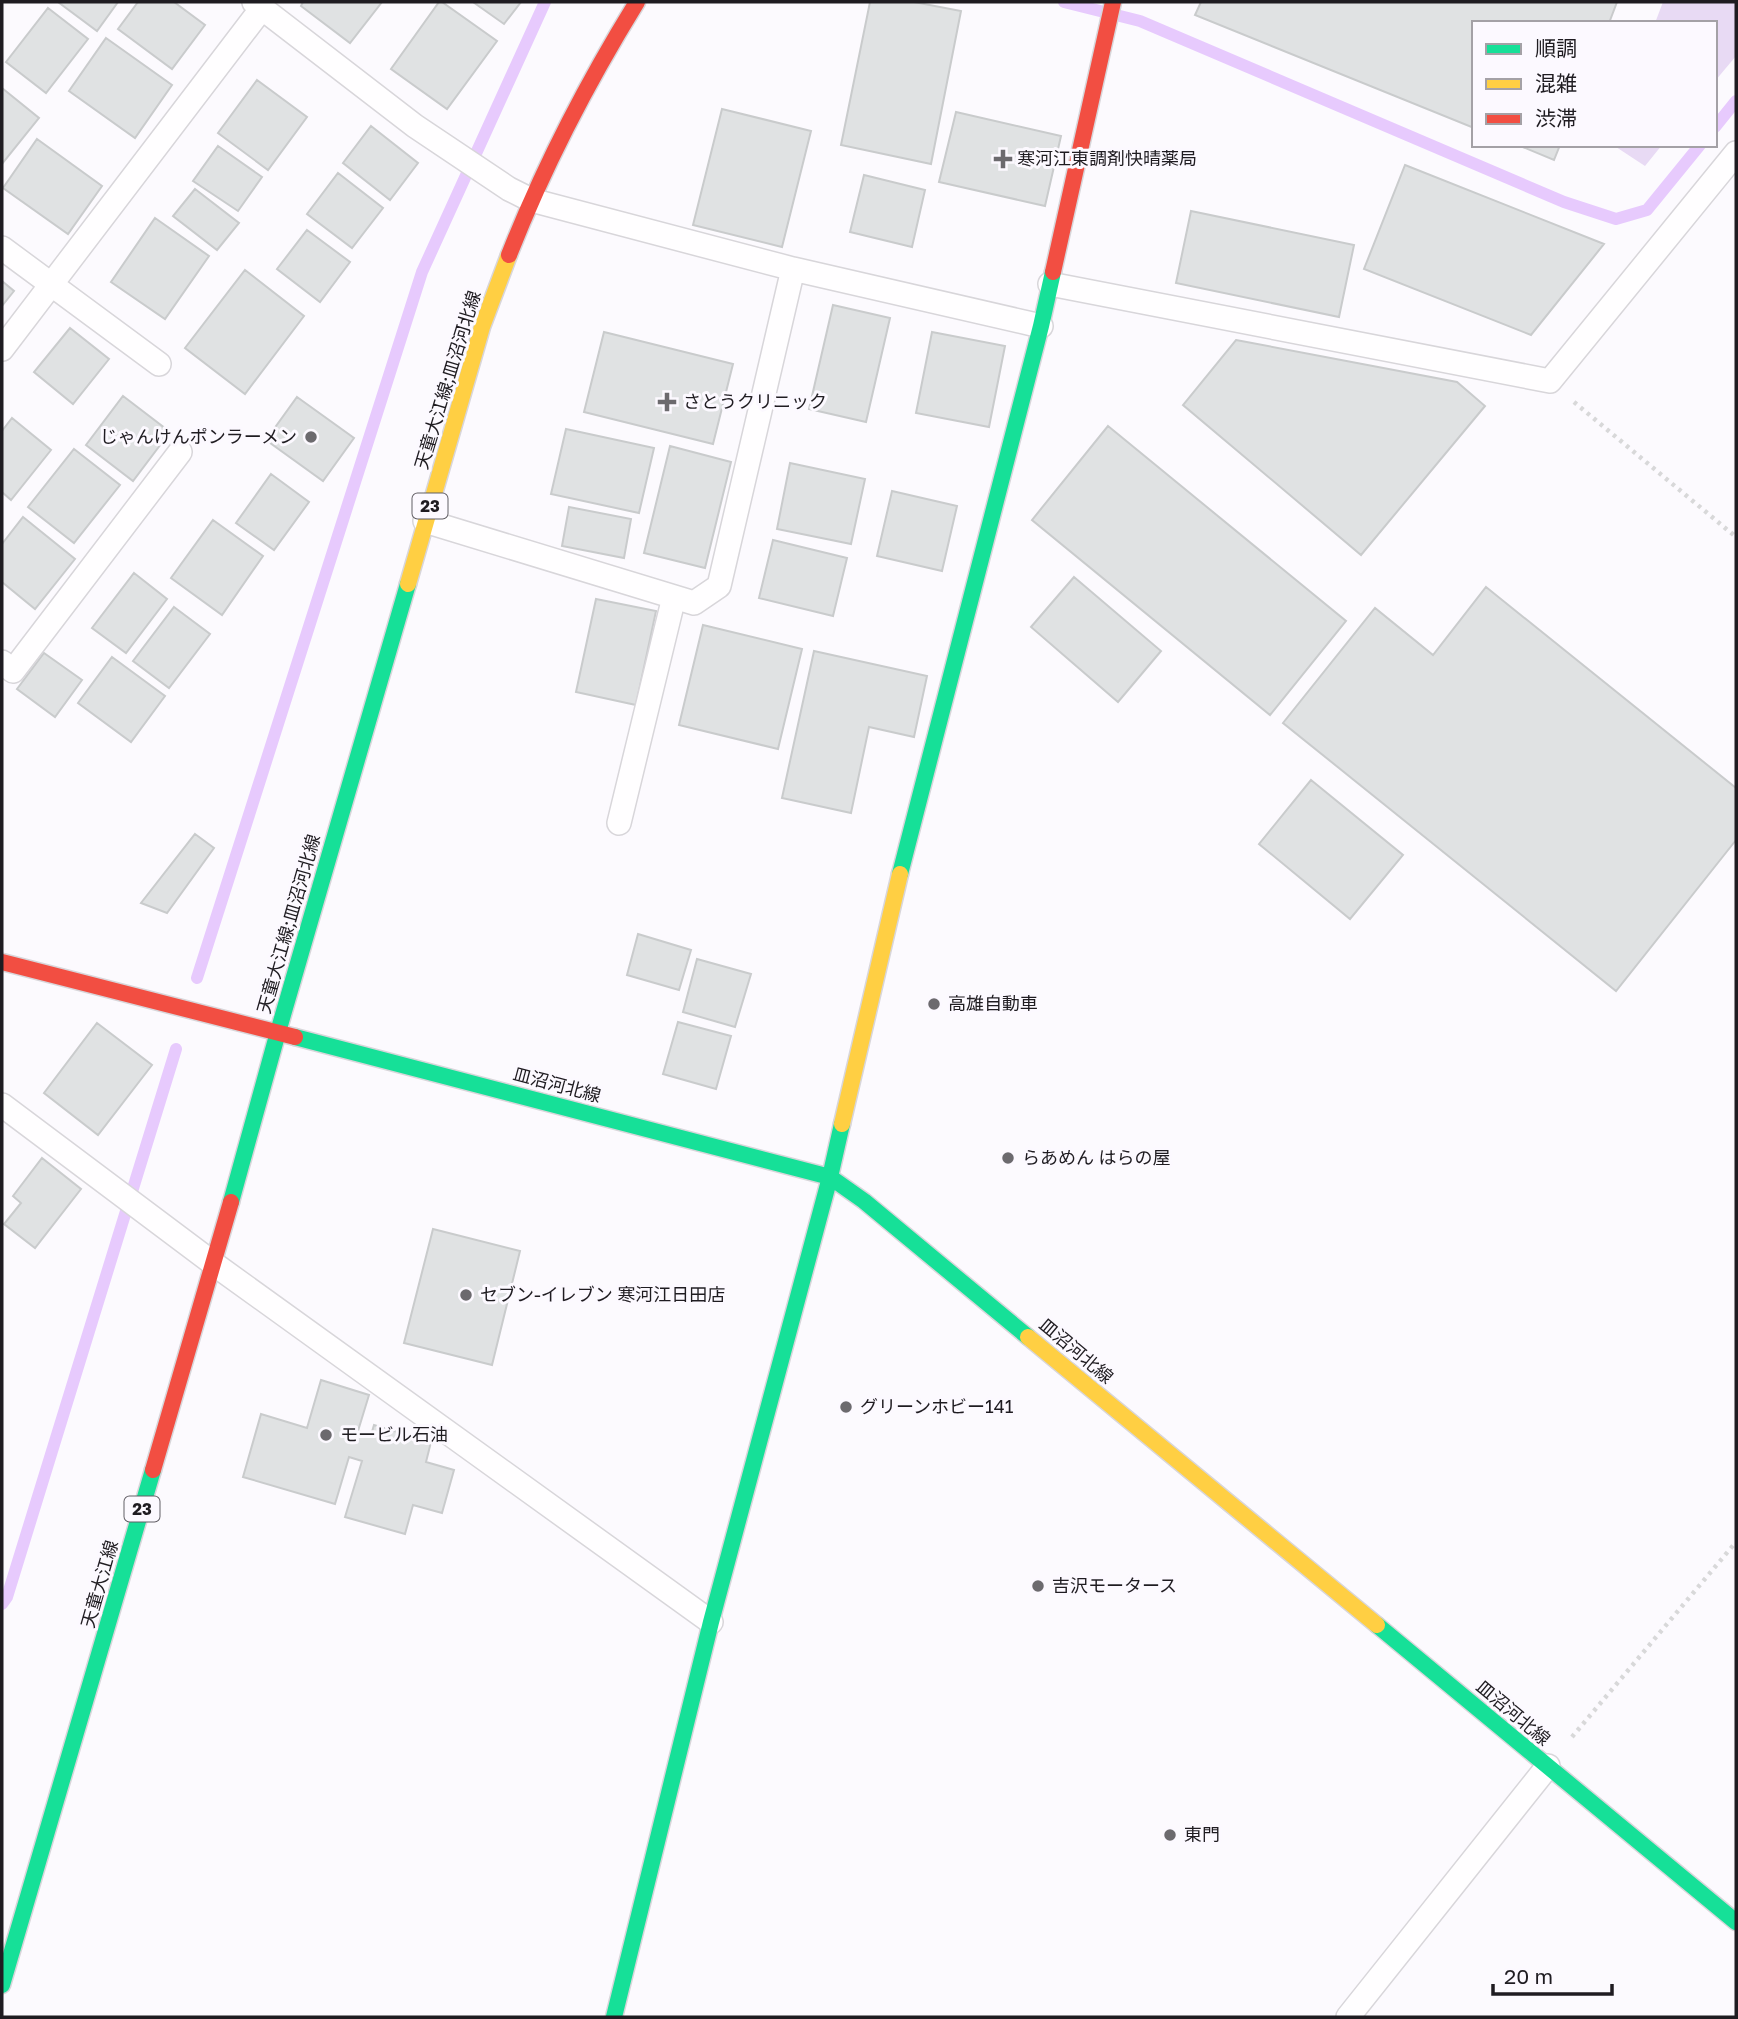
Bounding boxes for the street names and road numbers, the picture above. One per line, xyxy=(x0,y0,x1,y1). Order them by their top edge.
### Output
street label: 天童大江線;皿沼河北線 xyxy=(409,288,485,472)
road number: 23 xyxy=(412,494,448,519)
street label: 天童大江線;皿沼河北線 xyxy=(252,832,324,1016)
street label: 皿沼河北線 xyxy=(511,1062,604,1106)
street label: 皿沼河北線 xyxy=(1035,1313,1118,1388)
road number: 23 xyxy=(124,1497,160,1522)
street label: 天童大江線 xyxy=(76,1537,122,1630)
street label: 皿沼河北線 xyxy=(1472,1675,1555,1750)

